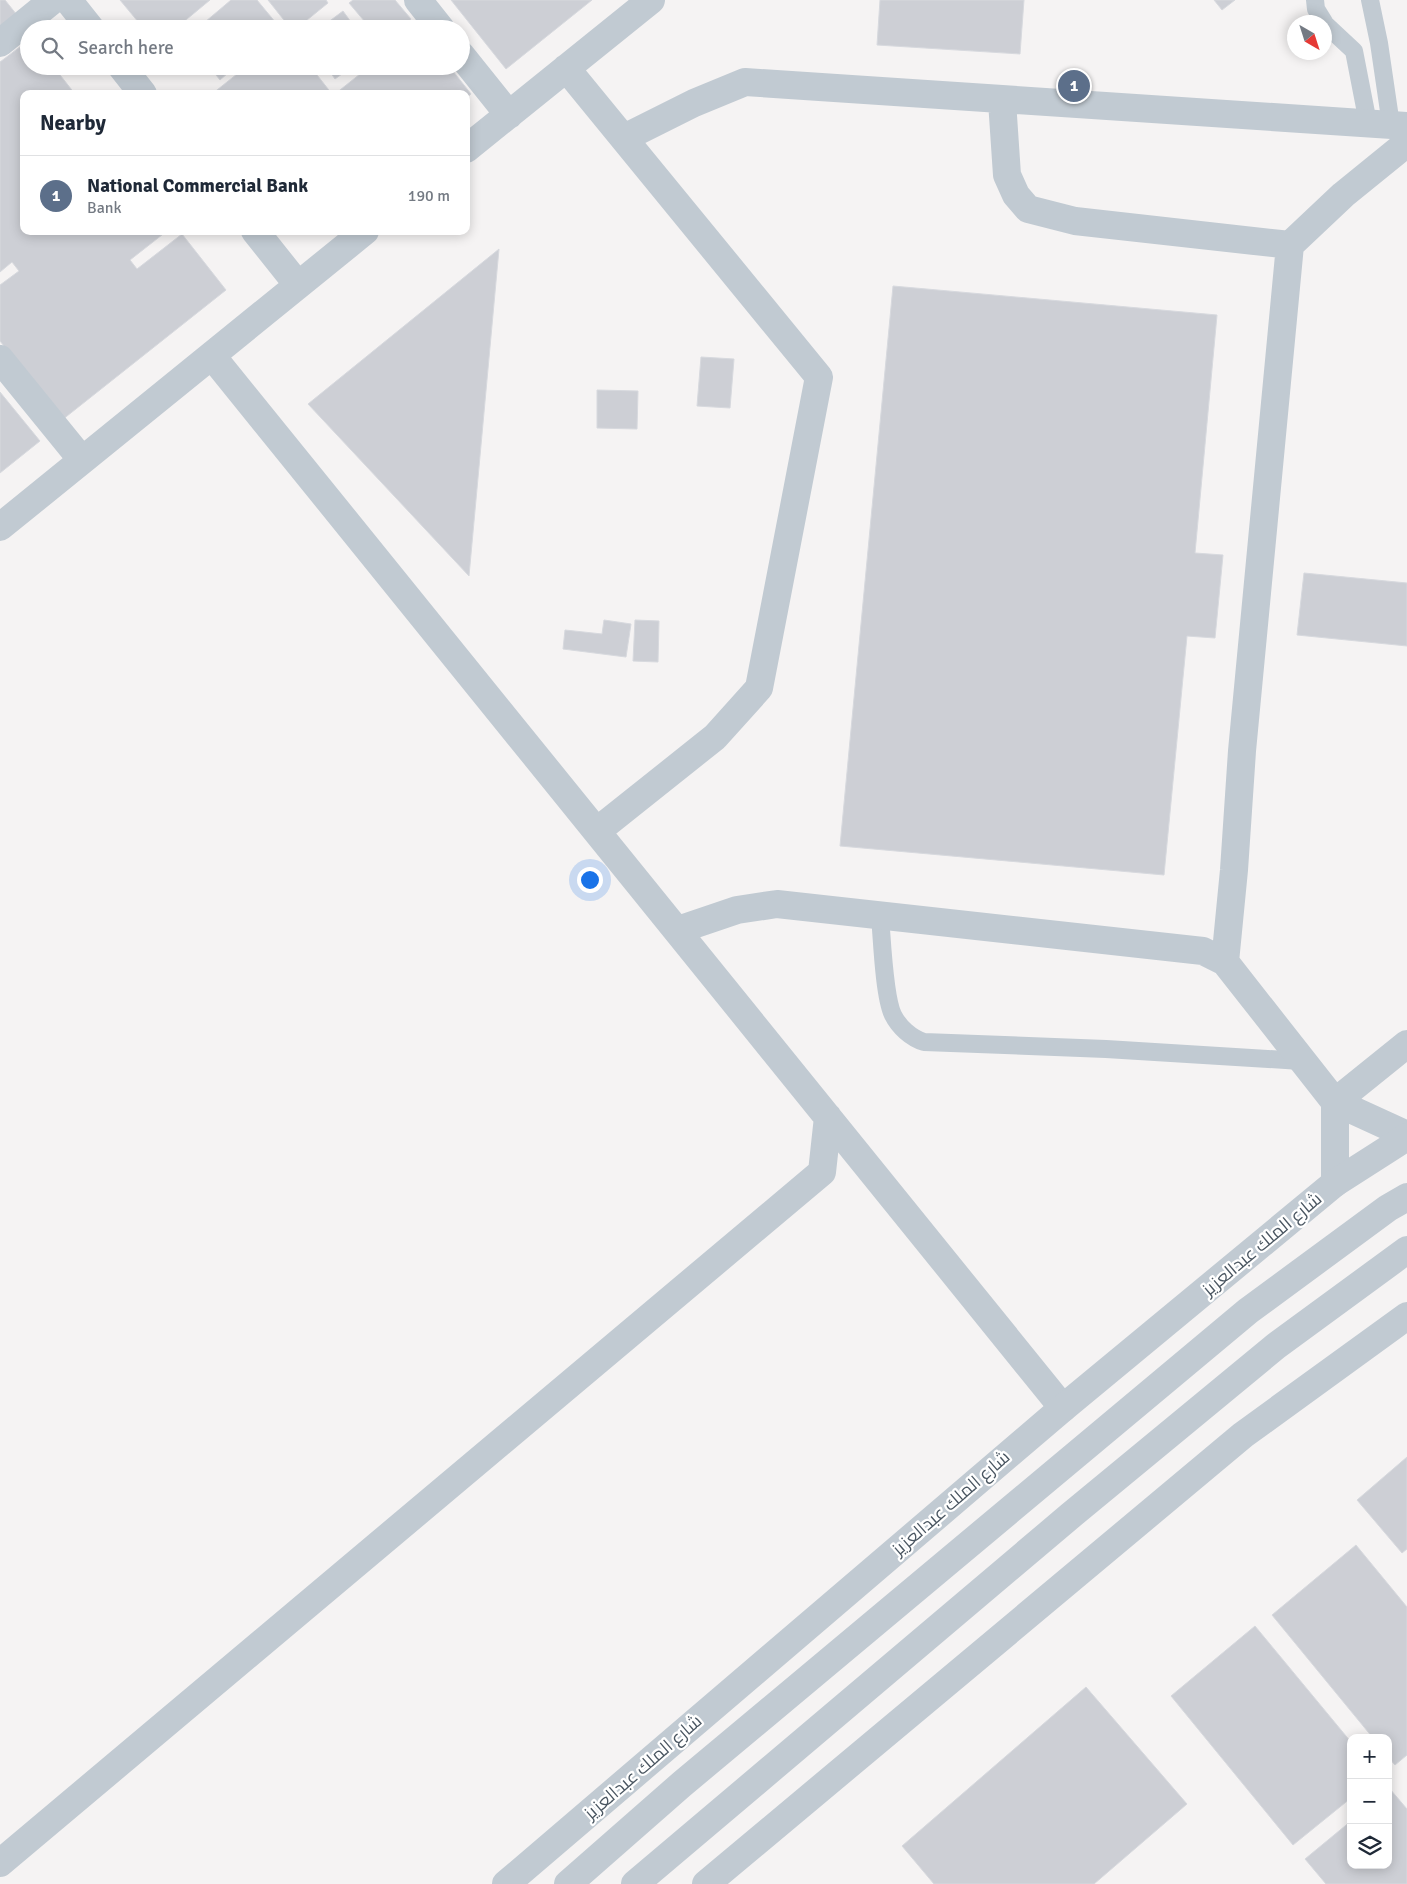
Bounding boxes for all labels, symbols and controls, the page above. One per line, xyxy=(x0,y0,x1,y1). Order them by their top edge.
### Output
north arrow xyxy=(1287,15,1332,60)
search box xyxy=(20,20,470,75)
icon: search xyxy=(38,34,66,62)
text: Search here xyxy=(78,36,174,60)
pin: 1 xyxy=(1058,67,1090,105)
text: Nearby xyxy=(40,110,106,136)
text: National Commercial Bank xyxy=(87,174,308,198)
text: 1 xyxy=(52,186,60,206)
text: 190 m xyxy=(408,186,450,206)
text: Bank xyxy=(87,198,122,218)
your location xyxy=(577,867,603,893)
street label: شارع الملك عبدالعزيز xyxy=(1197,1188,1327,1302)
street label: شارع الملك عبدالعزيز xyxy=(887,1446,1015,1562)
street label: شارع الملك عبدالعزيز xyxy=(579,1710,707,1826)
map controls xyxy=(1347,1734,1392,1869)
button: + xyxy=(1347,1734,1392,1779)
button: − xyxy=(1347,1779,1392,1824)
button: layers xyxy=(1347,1824,1392,1869)

